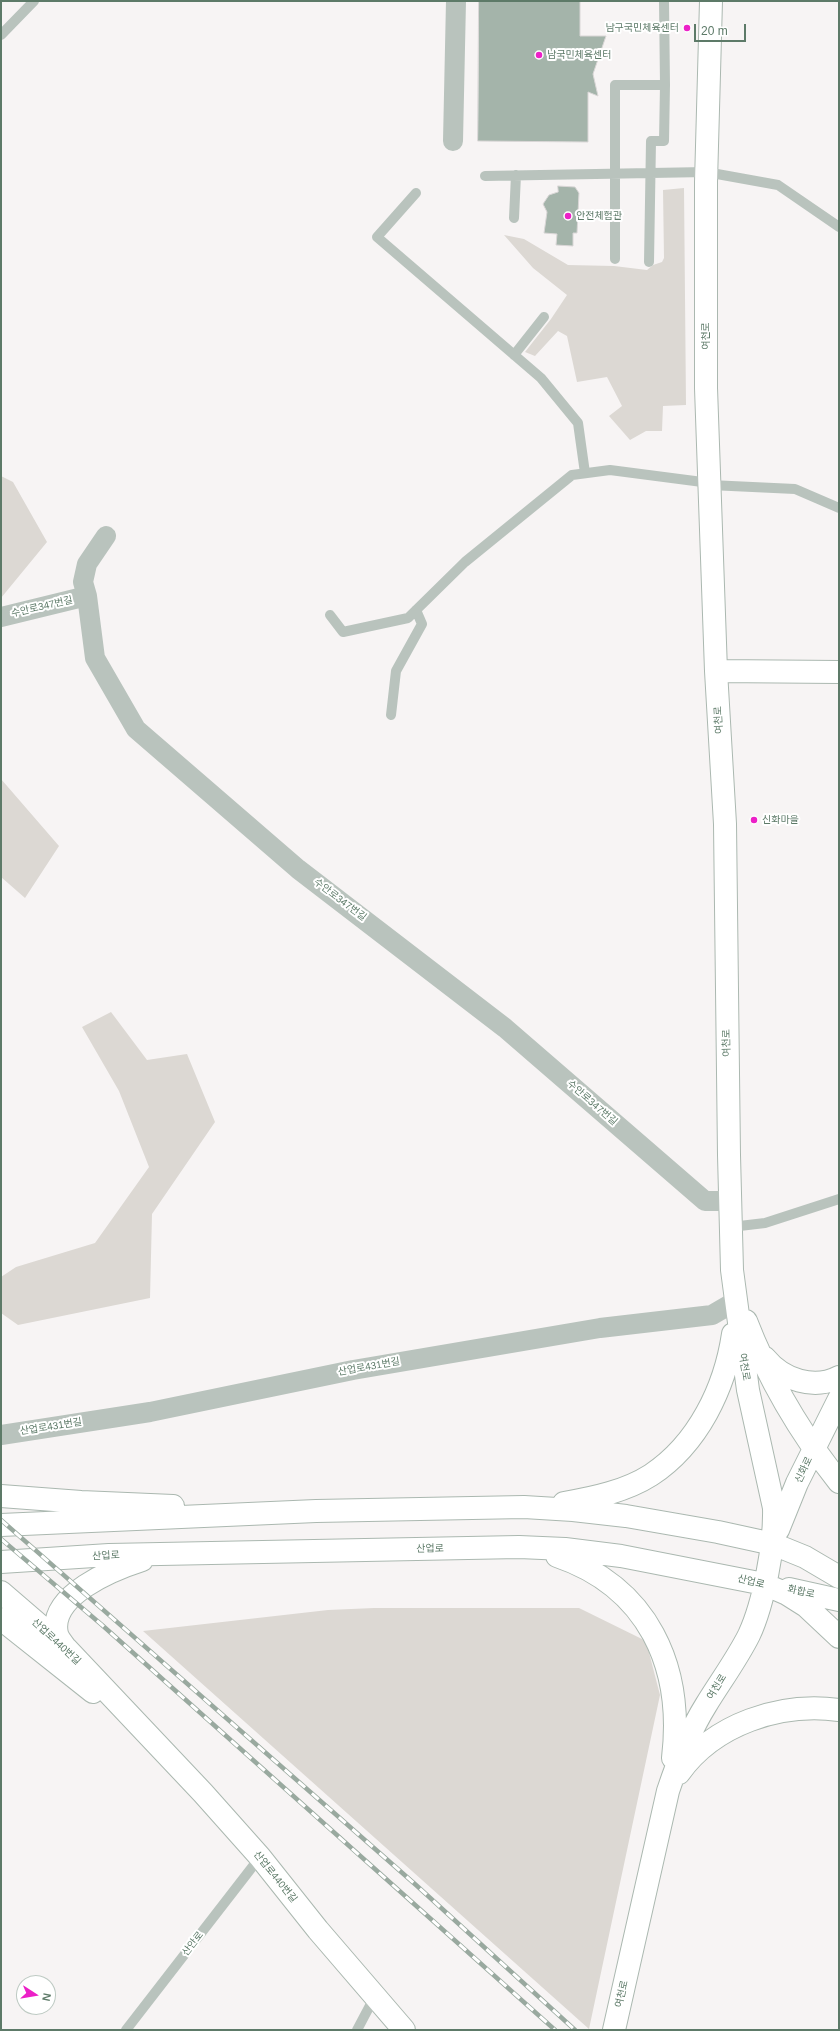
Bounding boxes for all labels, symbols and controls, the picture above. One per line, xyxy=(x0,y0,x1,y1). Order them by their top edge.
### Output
scale bar xyxy=(696,16,748,42)
place label: 남구국민체육센터 xyxy=(605,22,679,34)
marker: 남구국민체육센터 xyxy=(682,23,692,33)
text: 20 m xyxy=(701,24,728,38)
place label: 남국민체육센터 xyxy=(547,49,611,61)
marker: 남국민체육센터 xyxy=(534,50,544,60)
place label: 안전체험관 xyxy=(576,210,622,222)
marker: 안전체험관 xyxy=(563,211,573,221)
street label: 여천로 xyxy=(700,322,712,350)
street label: 수안로347번길 xyxy=(10,594,74,620)
street label: 여천로 xyxy=(712,706,726,734)
place label: 신화마을 xyxy=(762,814,799,826)
marker: 신화마을 xyxy=(749,815,759,825)
street label: 수안로347번길 xyxy=(311,876,369,924)
street label: 여천로 xyxy=(721,1029,733,1057)
street label: 수안로347번길 xyxy=(564,1078,620,1128)
street label: 여천로 xyxy=(736,1352,752,1382)
street label: 산업로431번길 xyxy=(337,1356,401,1378)
street label: 산업로431번길 xyxy=(19,1416,83,1438)
street label: 신화로 xyxy=(793,1455,815,1485)
street label: 산업로 xyxy=(416,1543,444,1555)
street label: 산업로 xyxy=(92,1549,120,1563)
street label: 산업로 xyxy=(736,1573,766,1591)
street label: 화합로 xyxy=(786,1583,816,1601)
street label: 산업로440번길 xyxy=(29,1616,83,1668)
street label: 여천로 xyxy=(705,1672,729,1702)
street label: 산업로440번길 xyxy=(251,1849,299,1905)
street label: 산안로 xyxy=(180,1929,206,1959)
north arrow xyxy=(16,1975,56,2015)
street label: 여천로 xyxy=(613,1979,631,2009)
text: N xyxy=(40,1992,53,2002)

